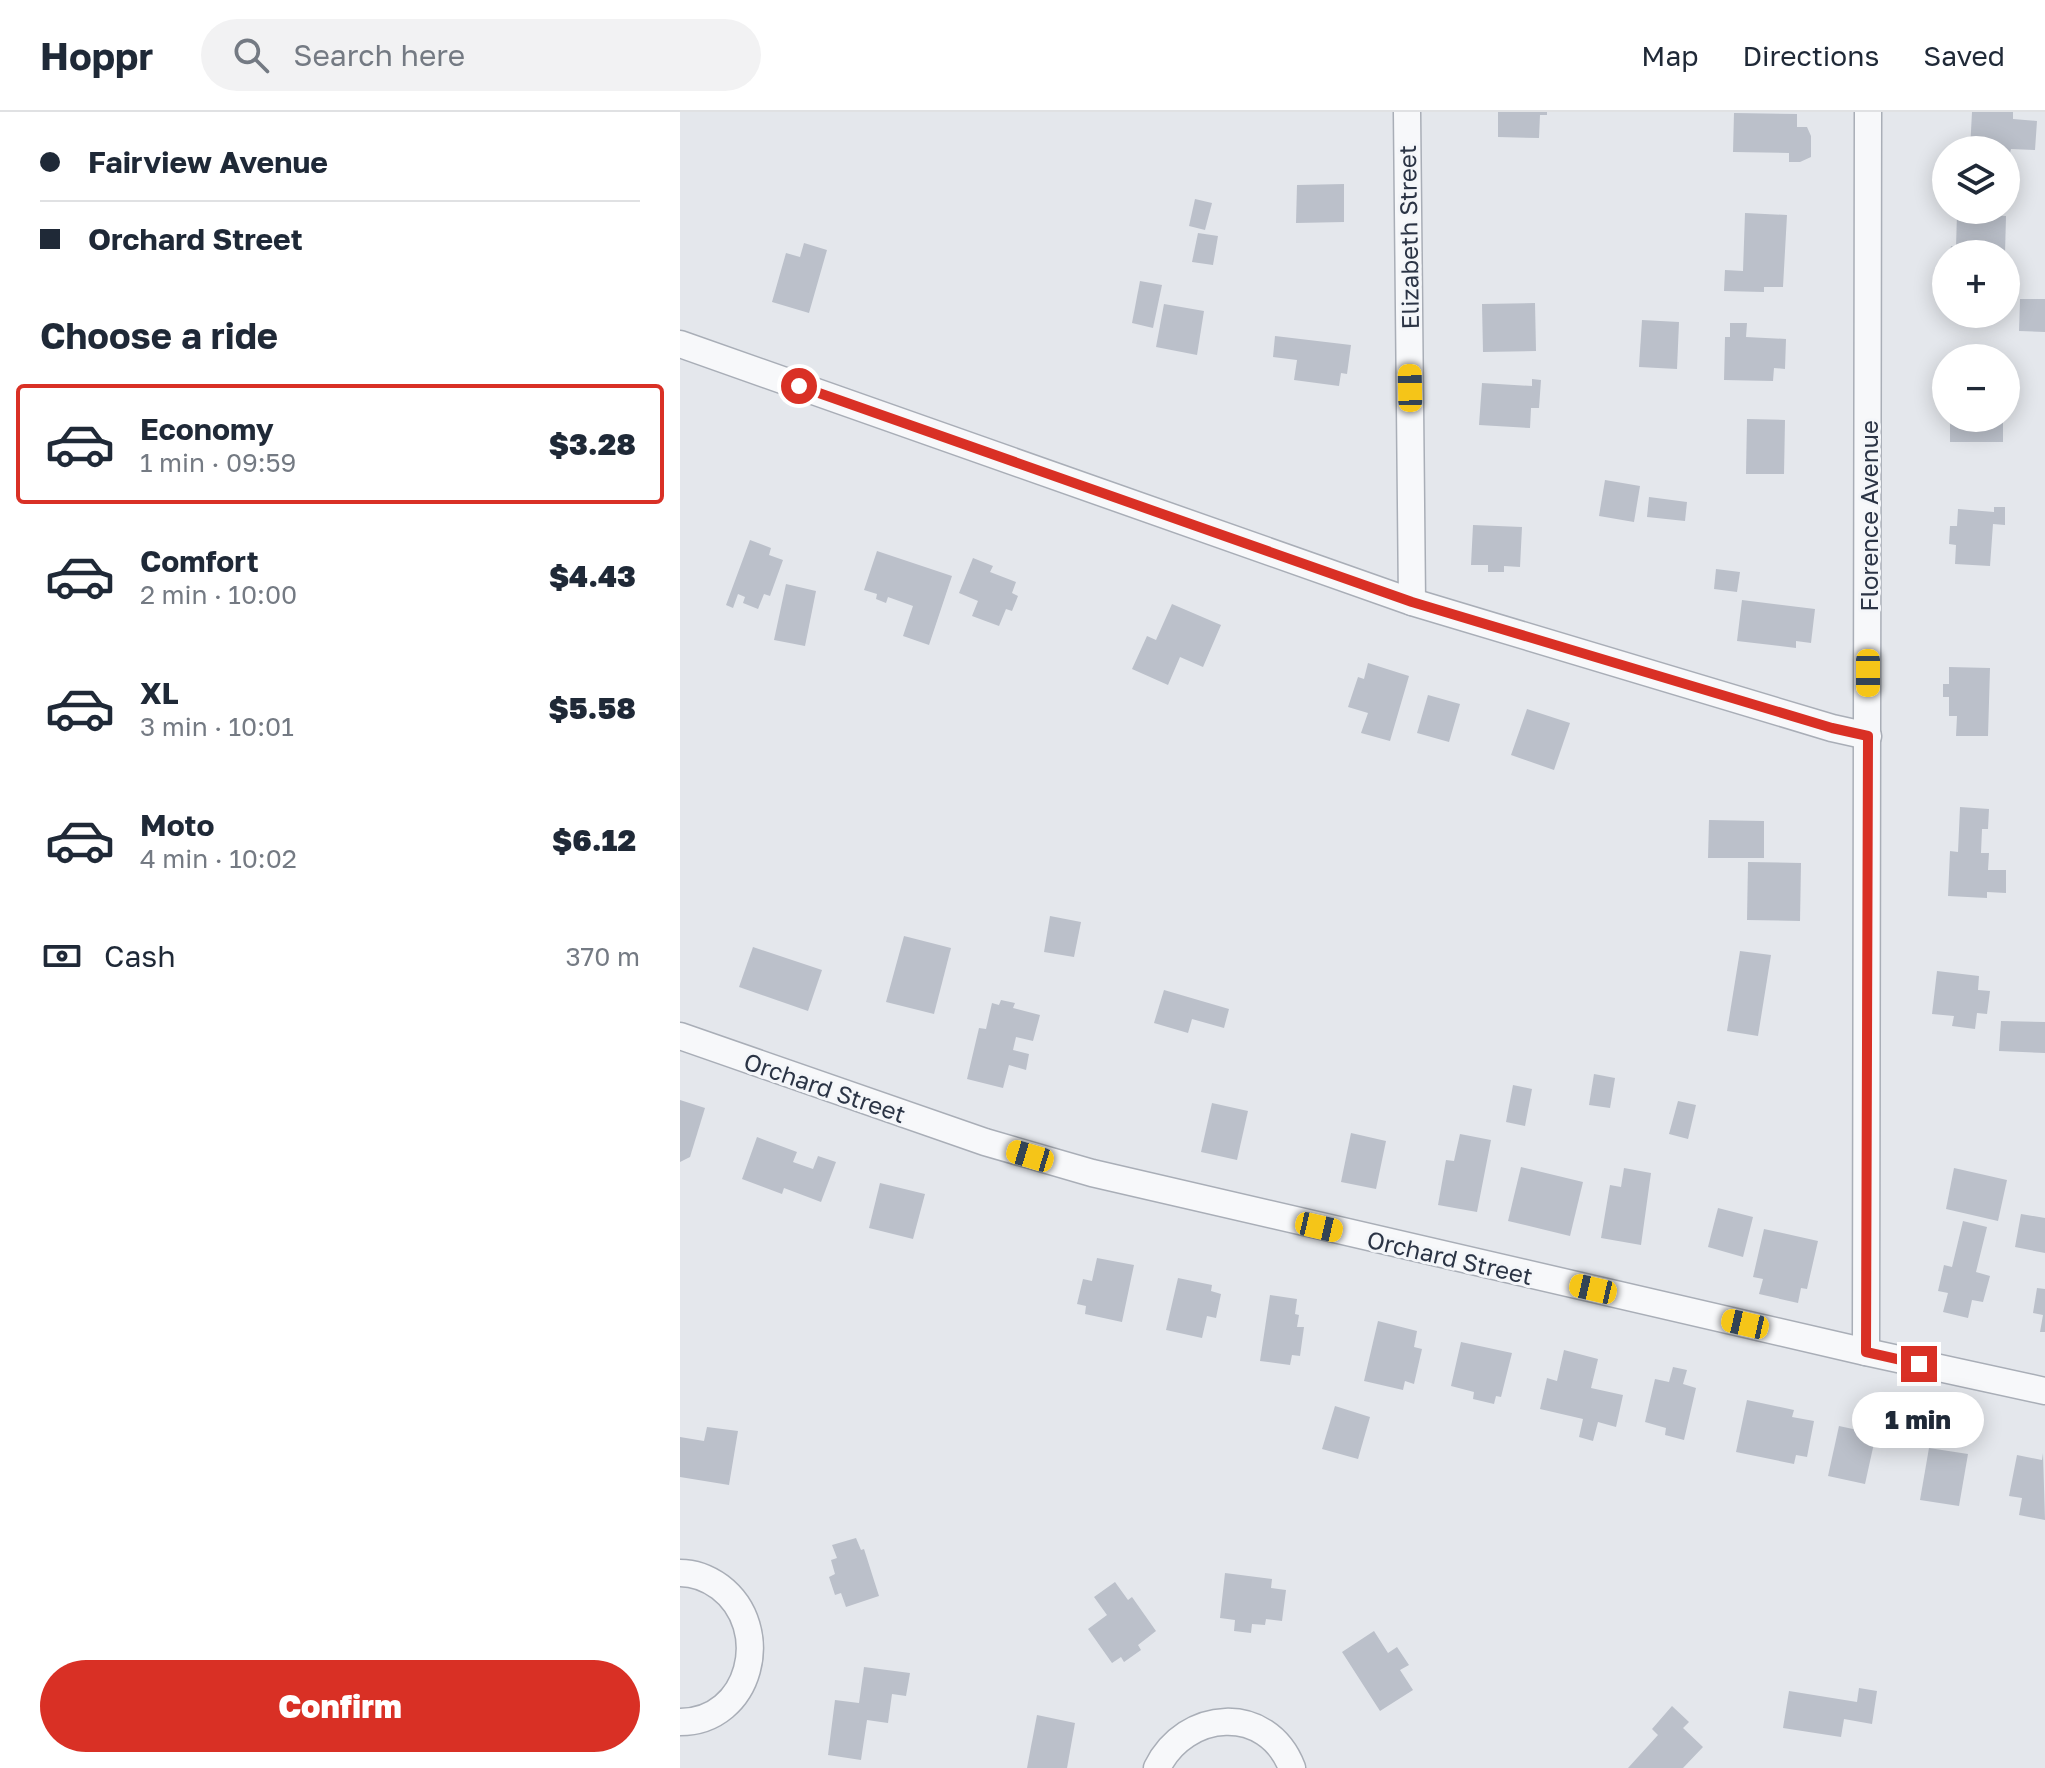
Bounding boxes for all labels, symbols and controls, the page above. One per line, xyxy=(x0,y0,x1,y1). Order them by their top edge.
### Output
search box xyxy=(201,19,761,91)
text: Hoppr xyxy=(40,33,153,78)
icon: search xyxy=(229,33,273,77)
text: Search here xyxy=(293,37,465,73)
text: Map xyxy=(1641,39,1698,72)
text: Directions xyxy=(1742,39,1879,72)
text: Saved xyxy=(1923,39,2005,72)
map controls xyxy=(1932,136,2020,432)
button: layers xyxy=(1932,136,2020,224)
text: Fairview Avenue xyxy=(88,144,328,180)
street label: Elizabeth Street xyxy=(1392,144,1424,330)
text: Orchard Street xyxy=(88,221,303,257)
button: + xyxy=(1932,240,2020,328)
text: Choose a ride xyxy=(40,314,278,357)
button: − xyxy=(1932,344,2020,432)
car xyxy=(1398,364,1422,412)
route start xyxy=(781,368,817,404)
icon: car xyxy=(44,408,116,480)
text: Economy xyxy=(140,411,274,447)
street label: Florence Avenue xyxy=(1854,420,1883,612)
text: $3.28 xyxy=(549,426,636,462)
text: 1 min · 09:59 xyxy=(140,447,296,478)
icon: car xyxy=(44,540,116,612)
text: Comfort xyxy=(140,543,259,579)
text: $4.43 xyxy=(549,558,636,594)
text: 2 min · 10:00 xyxy=(140,579,297,610)
car xyxy=(1856,649,1880,697)
icon: car xyxy=(44,672,116,744)
text: XL xyxy=(140,675,179,711)
text: $5.58 xyxy=(549,690,636,726)
text: 3 min · 10:01 xyxy=(140,711,294,742)
icon: car xyxy=(44,804,116,876)
text: Moto xyxy=(140,807,215,843)
text: $6.12 xyxy=(552,822,636,858)
text: 4 min · 10:02 xyxy=(140,843,297,874)
icon: cash xyxy=(40,934,84,978)
text: Cash xyxy=(104,938,176,974)
text: 370 m xyxy=(565,941,640,972)
street label: Orchard Street xyxy=(740,1046,910,1128)
car xyxy=(1004,1138,1056,1174)
car xyxy=(1293,1210,1345,1244)
street label: Orchard Street xyxy=(1364,1224,1536,1290)
car xyxy=(1567,1272,1619,1306)
car xyxy=(1719,1307,1771,1341)
route end xyxy=(1901,1346,1937,1382)
callout: 1 min xyxy=(1853,1392,1985,1448)
text: 1 min xyxy=(1885,1404,1951,1435)
button: Confirm xyxy=(40,1660,640,1752)

